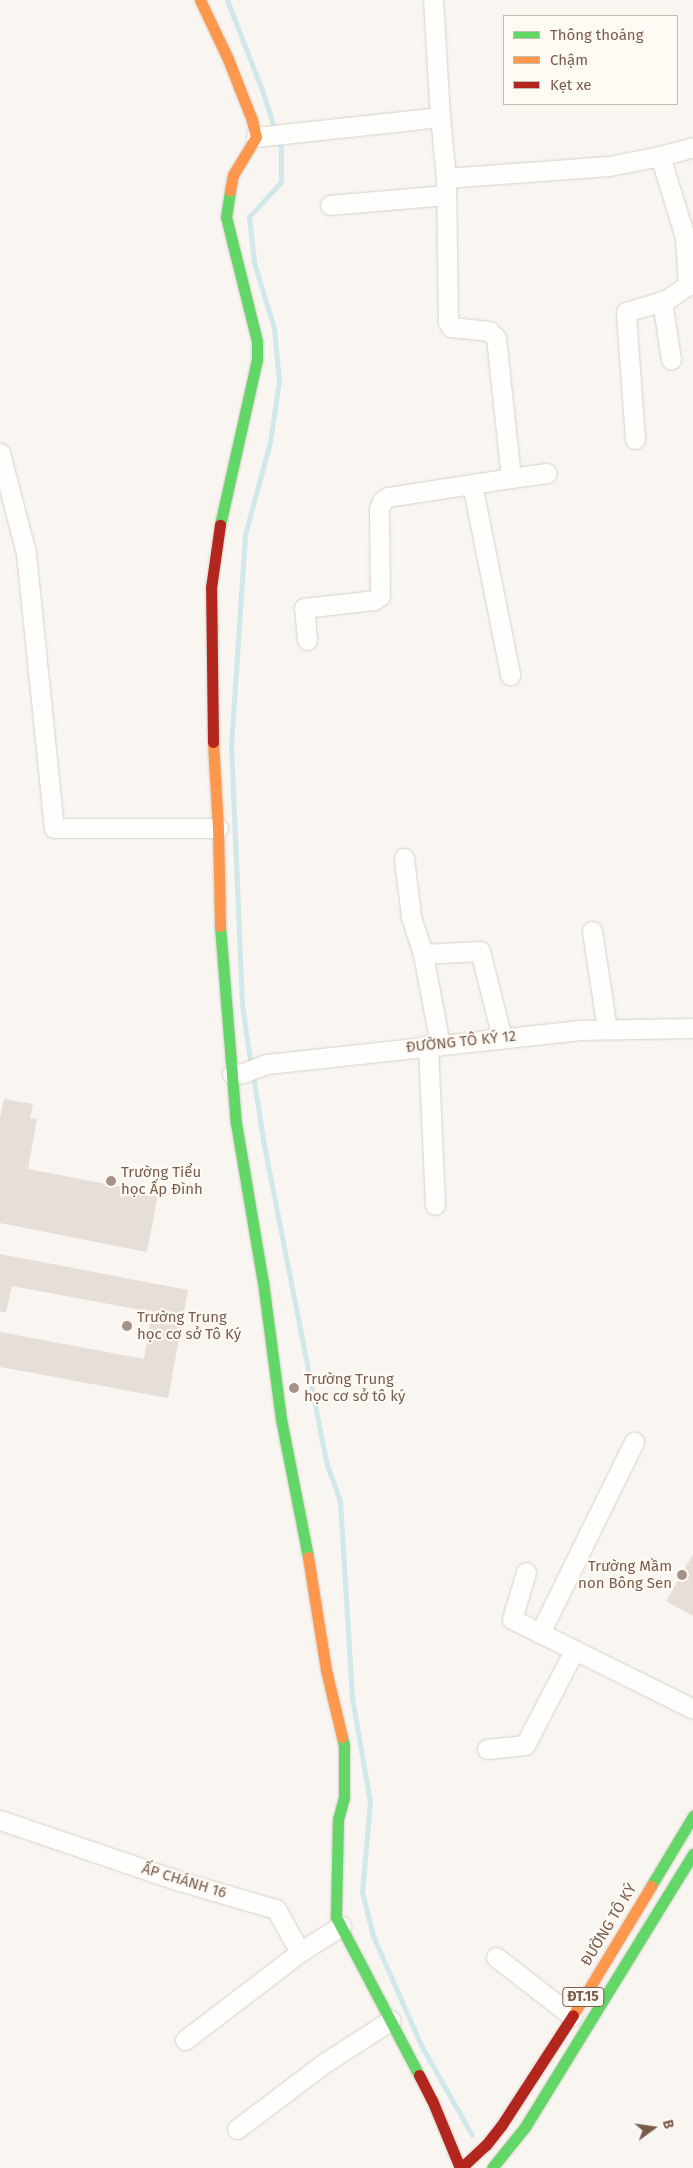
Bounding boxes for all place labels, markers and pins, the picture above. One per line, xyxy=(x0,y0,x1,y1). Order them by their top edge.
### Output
place label: Trường Tiểu học Ấp Đình xyxy=(121,1163,203,1198)
marker: Trường Tiểu học Ấp Đình xyxy=(105,1175,117,1187)
place label: Trường Trung học cơ sở Tô Ký xyxy=(137,1308,241,1343)
marker: Trường Trung học cơ sở Tô Ký xyxy=(121,1320,133,1332)
place label: Trường Trung học cơ sở tô ký xyxy=(304,1370,405,1405)
marker: Trường Trung học cơ sở tô ký xyxy=(288,1382,300,1394)
place label: Trường Mầm non Bông Sen xyxy=(578,1557,672,1592)
marker: Trường Mầm non Bông Sen xyxy=(676,1569,688,1581)

